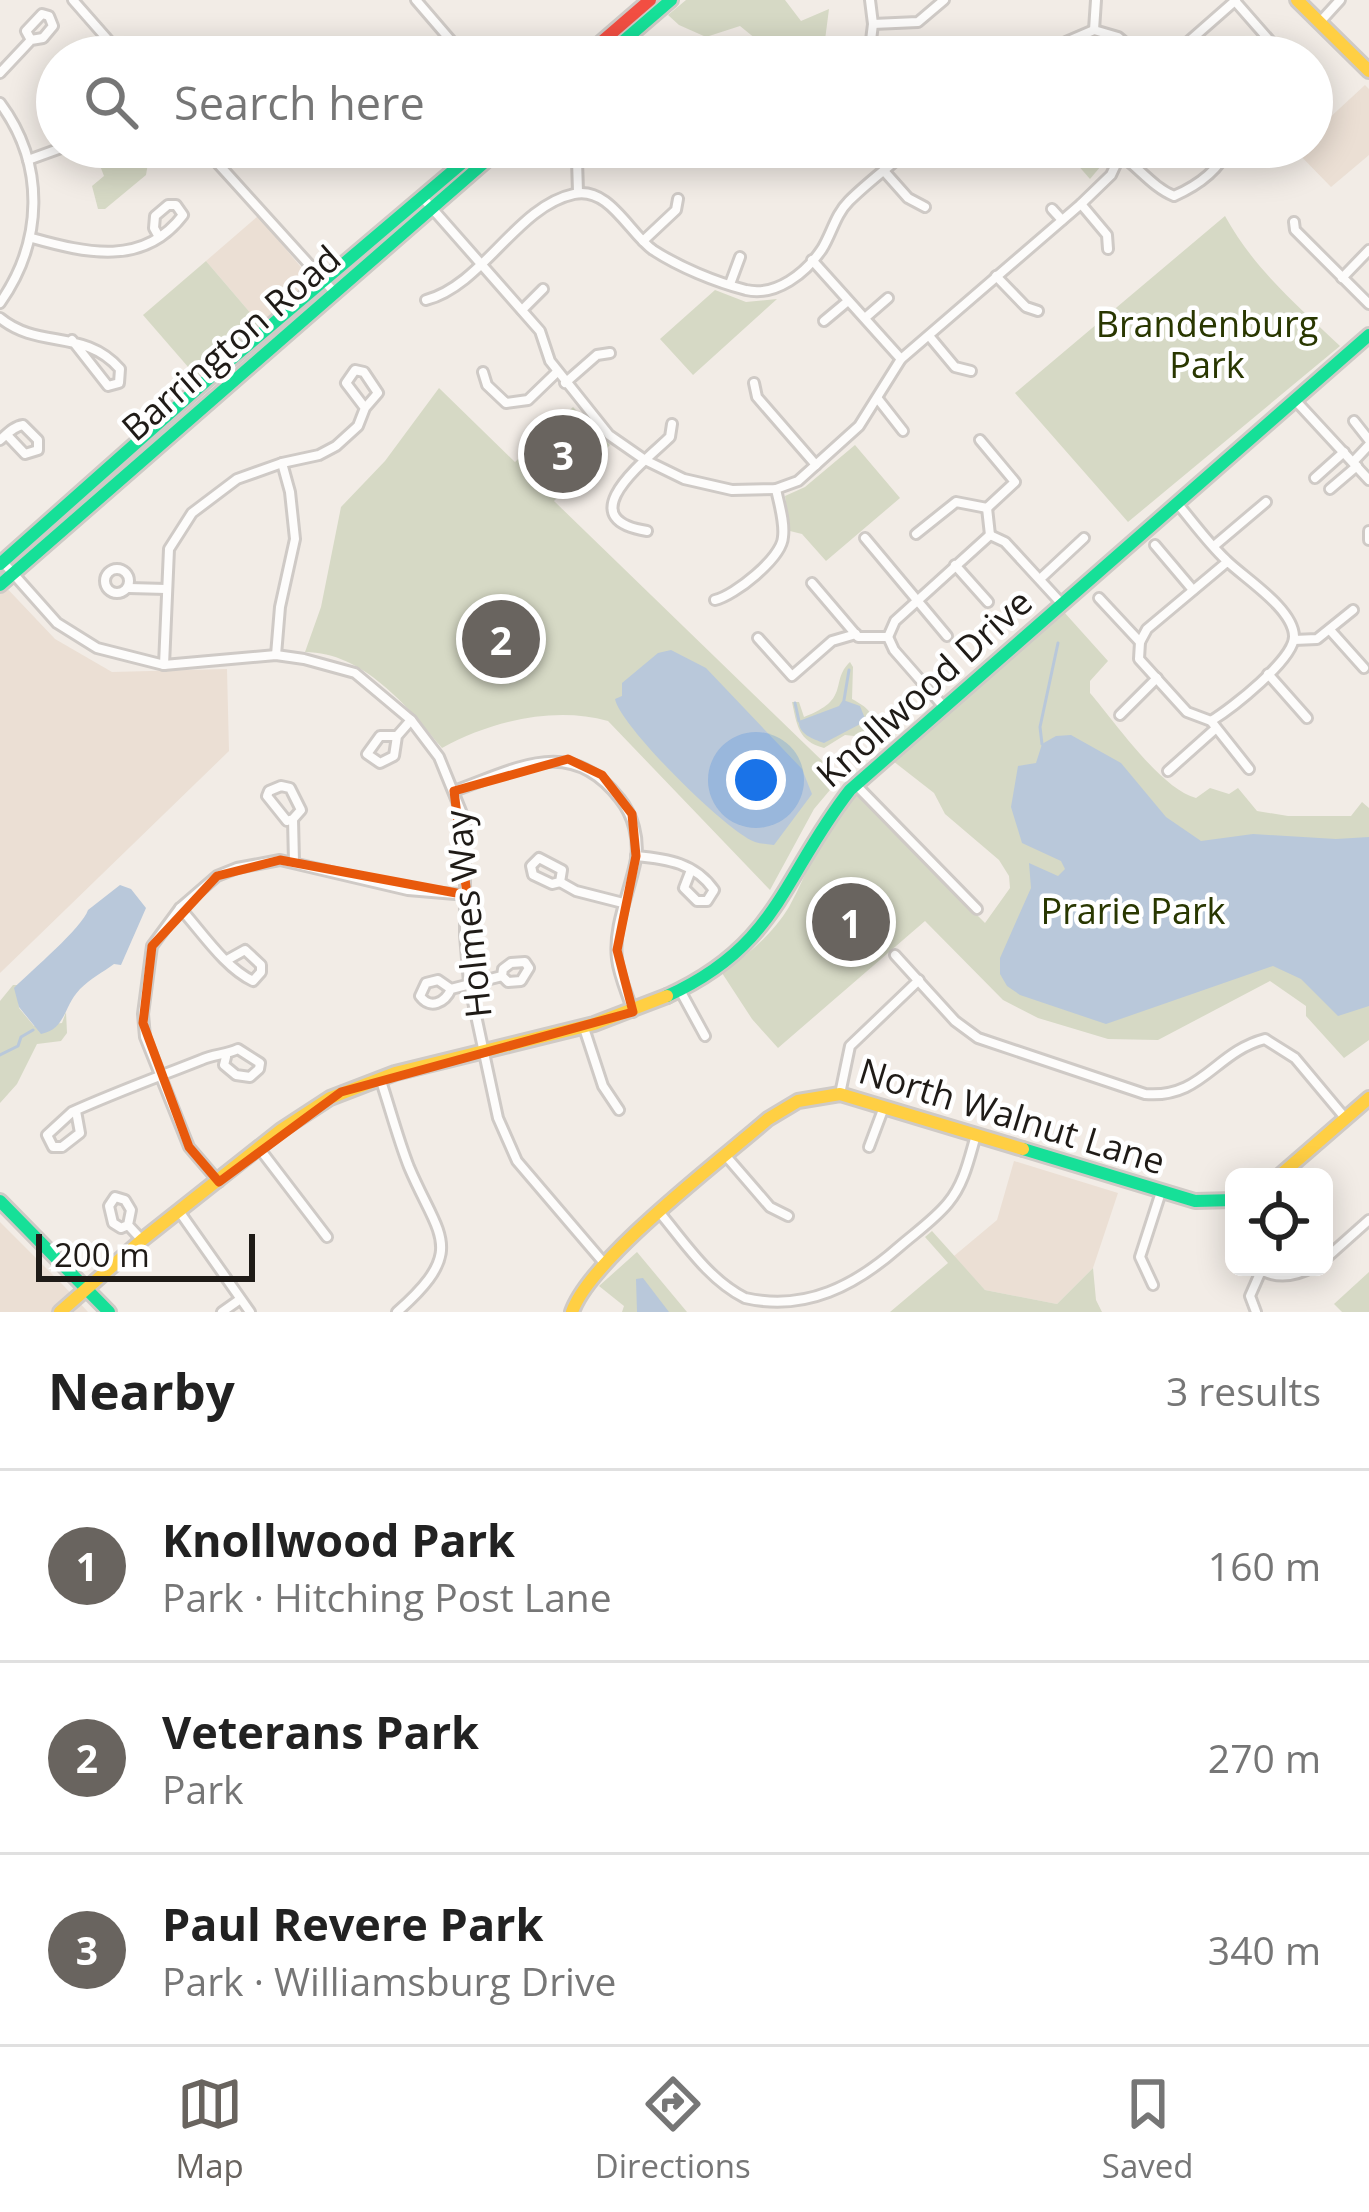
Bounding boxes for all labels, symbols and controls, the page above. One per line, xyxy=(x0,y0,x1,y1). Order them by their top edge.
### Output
search box xyxy=(36,36,1333,168)
icon: search xyxy=(78,69,144,135)
text: Search here xyxy=(174,72,425,133)
street label: Barrington Road xyxy=(111,234,351,451)
park label: Brandenburg Park xyxy=(1096,299,1318,389)
pin: 3 xyxy=(524,409,602,499)
street label: Knollwood Drive xyxy=(805,578,1042,798)
pin: 2 xyxy=(462,594,540,684)
your location xyxy=(726,750,786,810)
street label: Holmes Way xyxy=(432,807,503,1020)
pin: 1 xyxy=(812,877,890,967)
park label: Prarie Park xyxy=(1040,886,1226,935)
street label: North Walnut Lane xyxy=(853,1046,1171,1185)
map controls xyxy=(1225,1168,1333,1276)
button: locate xyxy=(1225,1168,1333,1276)
scale bar xyxy=(36,1228,255,1281)
text: 200 m xyxy=(54,1232,150,1277)
text: Nearby xyxy=(48,1355,235,1425)
text: 3 results xyxy=(1166,1364,1321,1417)
text: Knollwood Park xyxy=(162,1509,515,1570)
text: 1 xyxy=(76,1539,98,1592)
text: 160 m xyxy=(1208,1539,1321,1592)
text: Park · Hitching Post Lane xyxy=(162,1570,612,1623)
text: Veterans Park xyxy=(162,1701,479,1762)
text: 2 xyxy=(76,1731,98,1784)
text: 270 m xyxy=(1208,1731,1321,1784)
text: Park xyxy=(162,1762,244,1815)
text: Paul Revere Park xyxy=(162,1893,543,1954)
text: 3 xyxy=(76,1923,98,1976)
text: 340 m xyxy=(1208,1923,1321,1976)
text: Park · Williamsburg Drive xyxy=(162,1954,616,2007)
tab: Map xyxy=(176,2071,244,2188)
tab: Directions xyxy=(595,2071,751,2188)
tab: Saved xyxy=(1102,2071,1193,2188)

